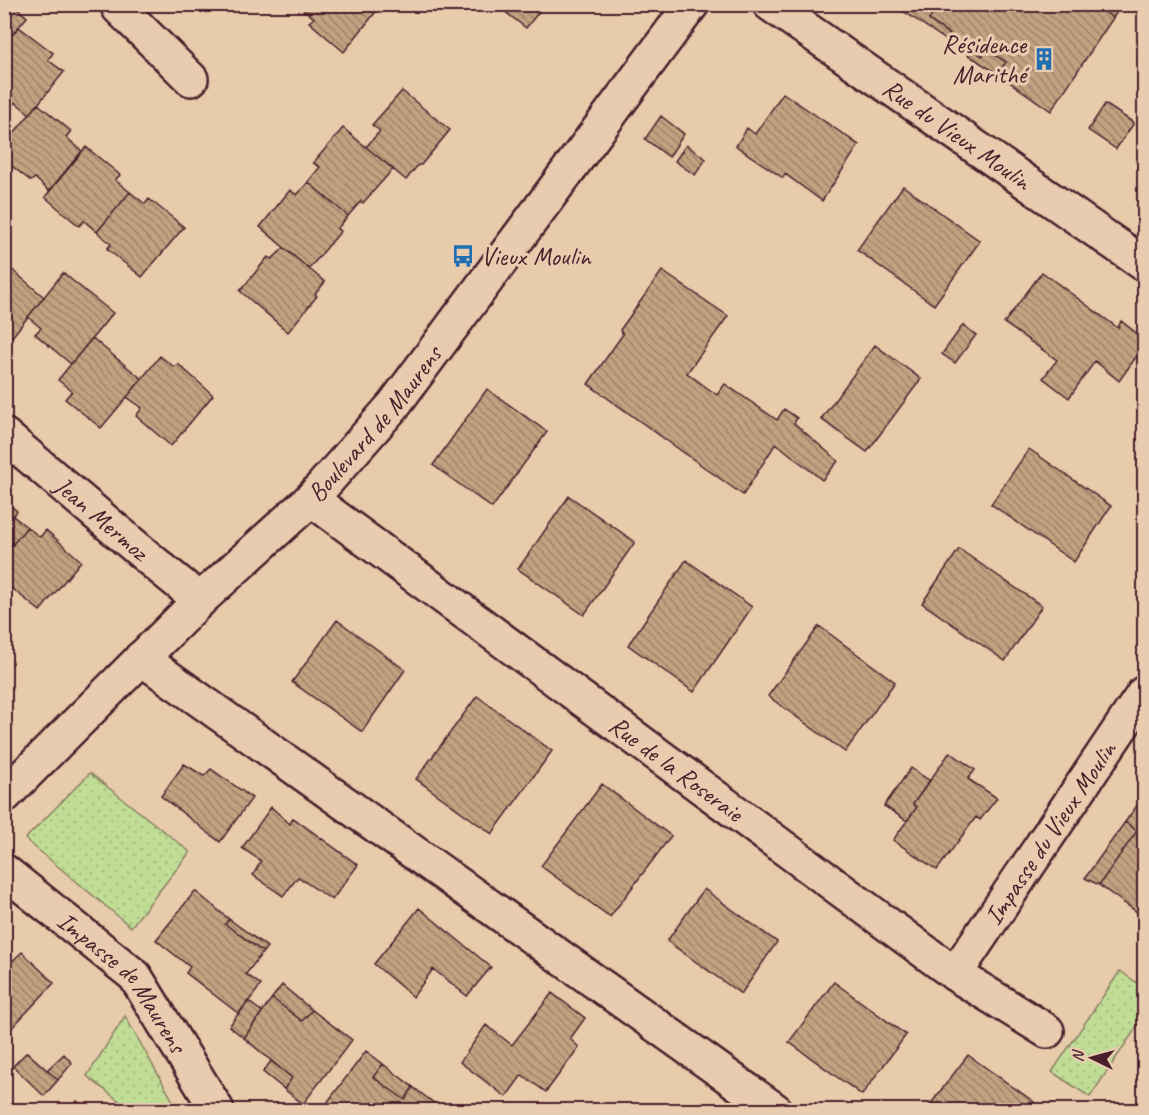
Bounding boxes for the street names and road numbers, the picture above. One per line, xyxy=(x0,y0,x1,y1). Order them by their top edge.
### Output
street label: Rue du Vieux Moulin xyxy=(877,71,1039,198)
street label: Boulevard de Maurens xyxy=(300,337,450,508)
street label: Jean Mermoz xyxy=(46,467,157,569)
street label: Rue de la Roseraie xyxy=(603,708,751,830)
street label: Impasse du Vieux Moulin xyxy=(976,734,1124,931)
street label: Impasse de Maurens xyxy=(51,904,196,1061)

